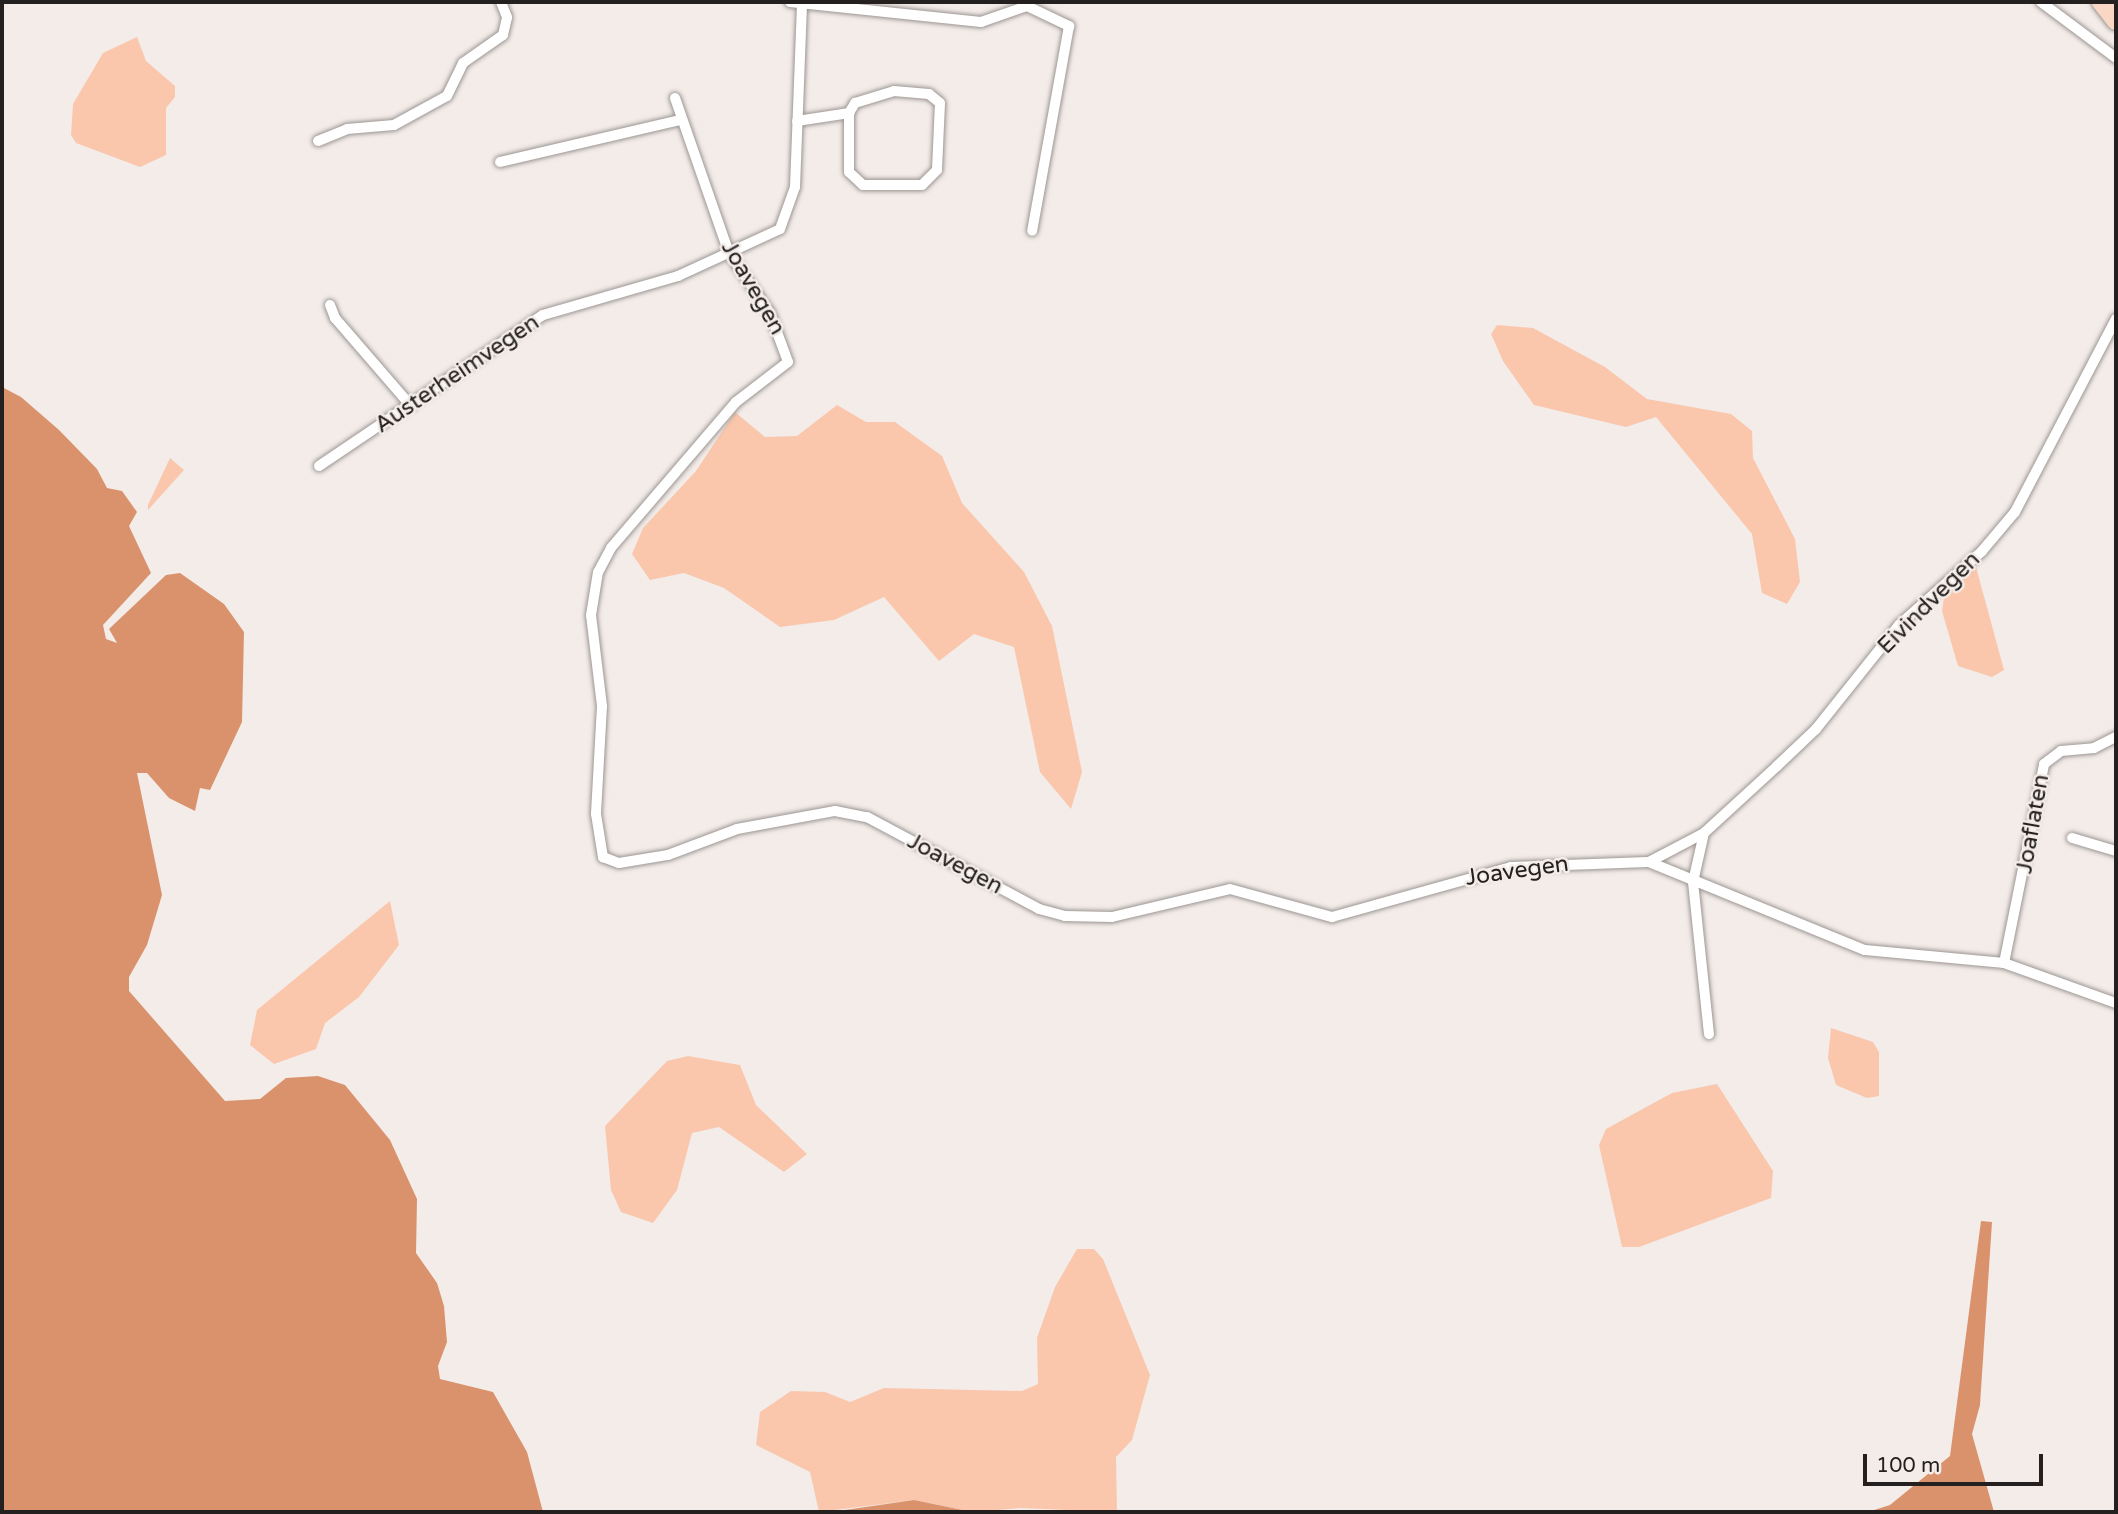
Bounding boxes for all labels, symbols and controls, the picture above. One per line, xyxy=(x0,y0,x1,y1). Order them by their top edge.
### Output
street label: Joavegen xyxy=(715,236,791,340)
street label: Austerheimvegen xyxy=(369,309,545,439)
street label: Eivindvegen xyxy=(1872,546,1986,660)
street label: Joaflaten xyxy=(2011,772,2055,876)
street label: Joavegen xyxy=(903,827,1007,901)
street label: Joavegen xyxy=(1464,850,1570,892)
scale bar xyxy=(1866,1440,2046,1484)
text: 100 m xyxy=(1876,1453,1940,1478)

